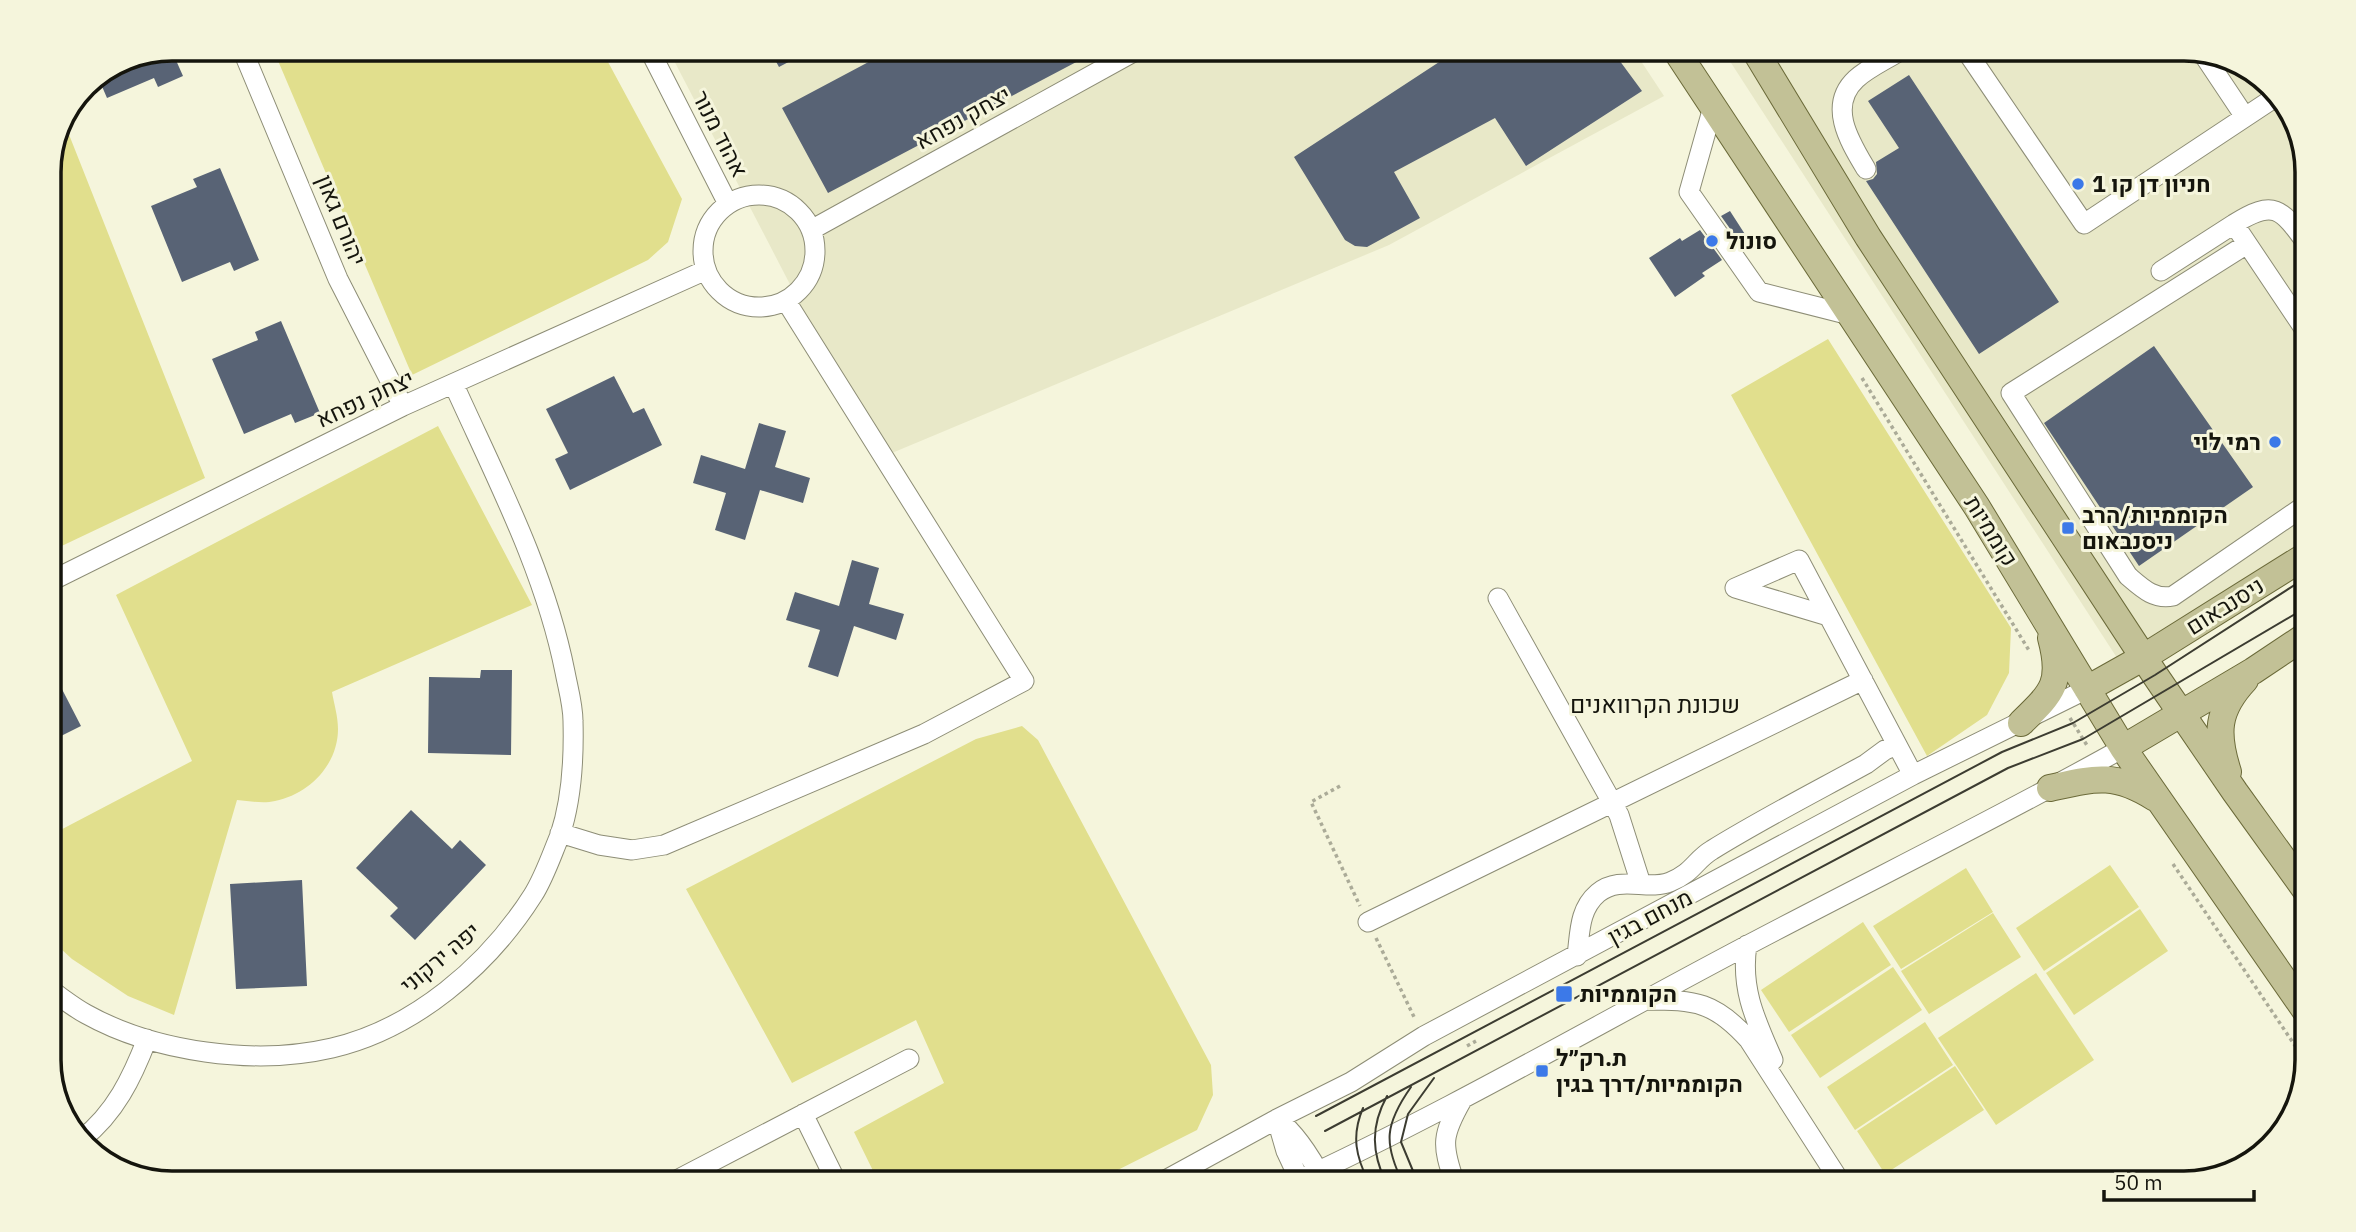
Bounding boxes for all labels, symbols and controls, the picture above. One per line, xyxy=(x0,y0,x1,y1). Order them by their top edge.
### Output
street label: יצחק נפחא xyxy=(909,79,1016,156)
street label: אהוד מנור xyxy=(686,85,755,182)
place label: חניון דן קו 1 xyxy=(2092,168,2211,198)
street label: יהורם גאון xyxy=(310,170,374,270)
marker: חניון דן קו 1 xyxy=(2070,176,2086,192)
place label: סונול xyxy=(1726,225,1777,255)
marker: סונול xyxy=(1704,233,1720,249)
street label: יצחק נפחא xyxy=(311,362,418,434)
place label: רמי לוי xyxy=(2194,426,2261,456)
marker: רמי לוי xyxy=(2267,434,2283,450)
street label: קוממיות xyxy=(1958,489,2025,572)
place label: הקוממיות/הרב ניסנבאום xyxy=(2082,499,2228,555)
marker: הקוממיות/הרב ניסנבאום xyxy=(2060,520,2076,536)
street label: ניסנבאום xyxy=(2180,570,2269,641)
district label: שכונת הקרוואנים xyxy=(1570,688,1740,720)
street label: מנחם בגין xyxy=(1602,881,1697,951)
street label: יפה ירקוני xyxy=(393,915,485,999)
place label: הקוממיות xyxy=(1580,978,1677,1008)
marker: הקוממיות xyxy=(1554,984,1574,1004)
place label: ת.רק״ל הקוממיות/דרך בגין xyxy=(1556,1042,1743,1098)
marker: ת.רק״ל הקוממיות/דרך בגין xyxy=(1534,1063,1550,1079)
scale bar xyxy=(2104,1158,2254,1202)
text: 50 m xyxy=(2114,1168,2163,1196)

